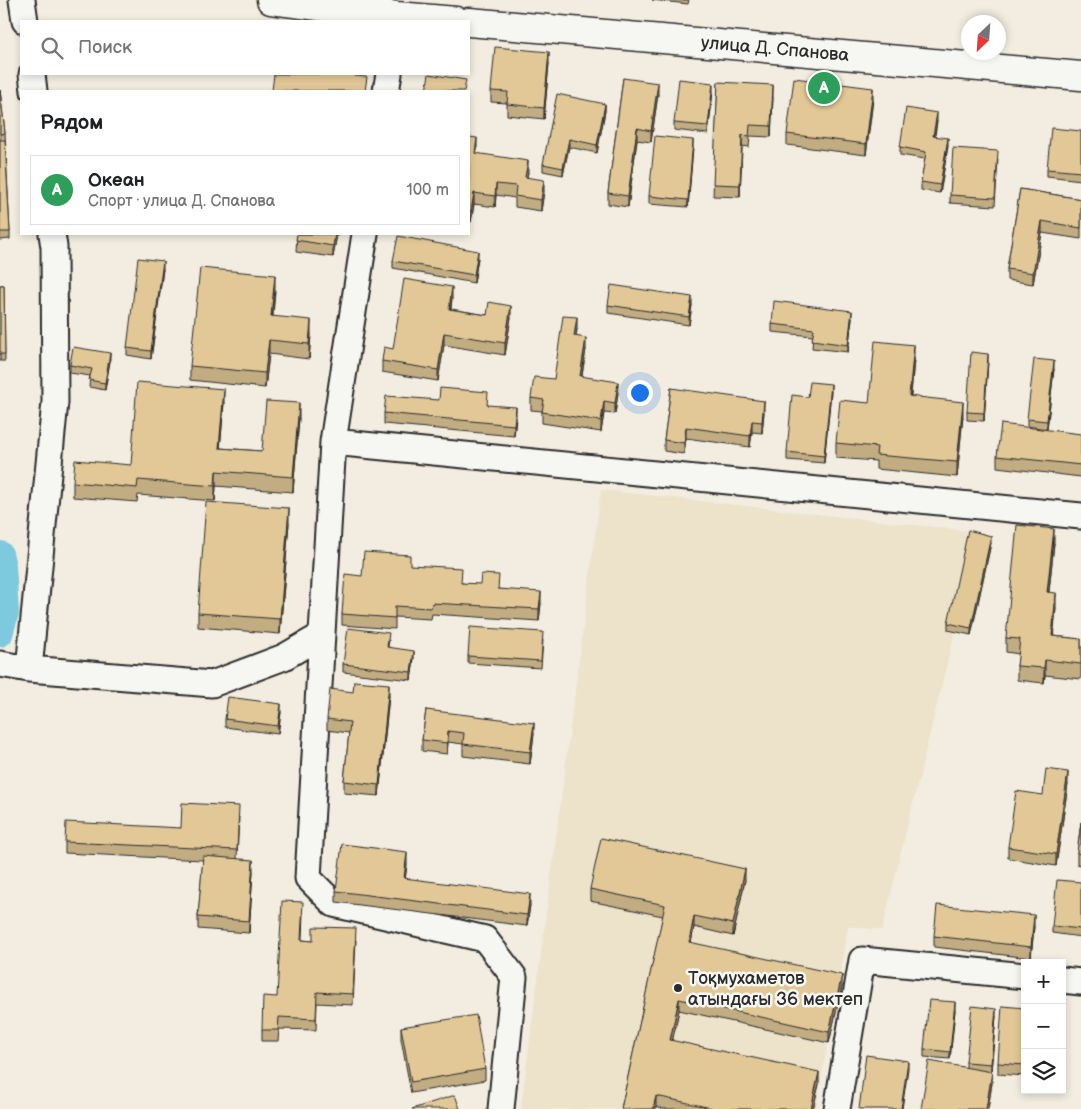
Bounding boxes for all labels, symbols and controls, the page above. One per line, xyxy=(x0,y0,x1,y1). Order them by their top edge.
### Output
north arrow xyxy=(961,15,1006,60)
search box xyxy=(20,20,470,75)
street label: улица Д. Спанова xyxy=(700,32,850,66)
icon: search xyxy=(38,34,66,62)
text: Поиск xyxy=(78,36,132,59)
pin: A xyxy=(808,69,840,107)
text: Рядом xyxy=(40,110,103,135)
text: Океан xyxy=(88,169,145,192)
text: A xyxy=(52,181,62,200)
text: 100 m xyxy=(406,181,449,200)
text: Спорт · улица Д. Спанова xyxy=(88,192,275,211)
your location xyxy=(627,380,653,406)
map controls xyxy=(1021,959,1066,1094)
button: + xyxy=(1021,959,1066,1004)
place label: Тоқмухаметов атындағы 36 мектеп xyxy=(688,968,863,1010)
marker: Тоқмухаметов атындағы 36 мектеп xyxy=(672,982,684,994)
button: − xyxy=(1021,1004,1066,1049)
button: layers xyxy=(1021,1049,1066,1094)

